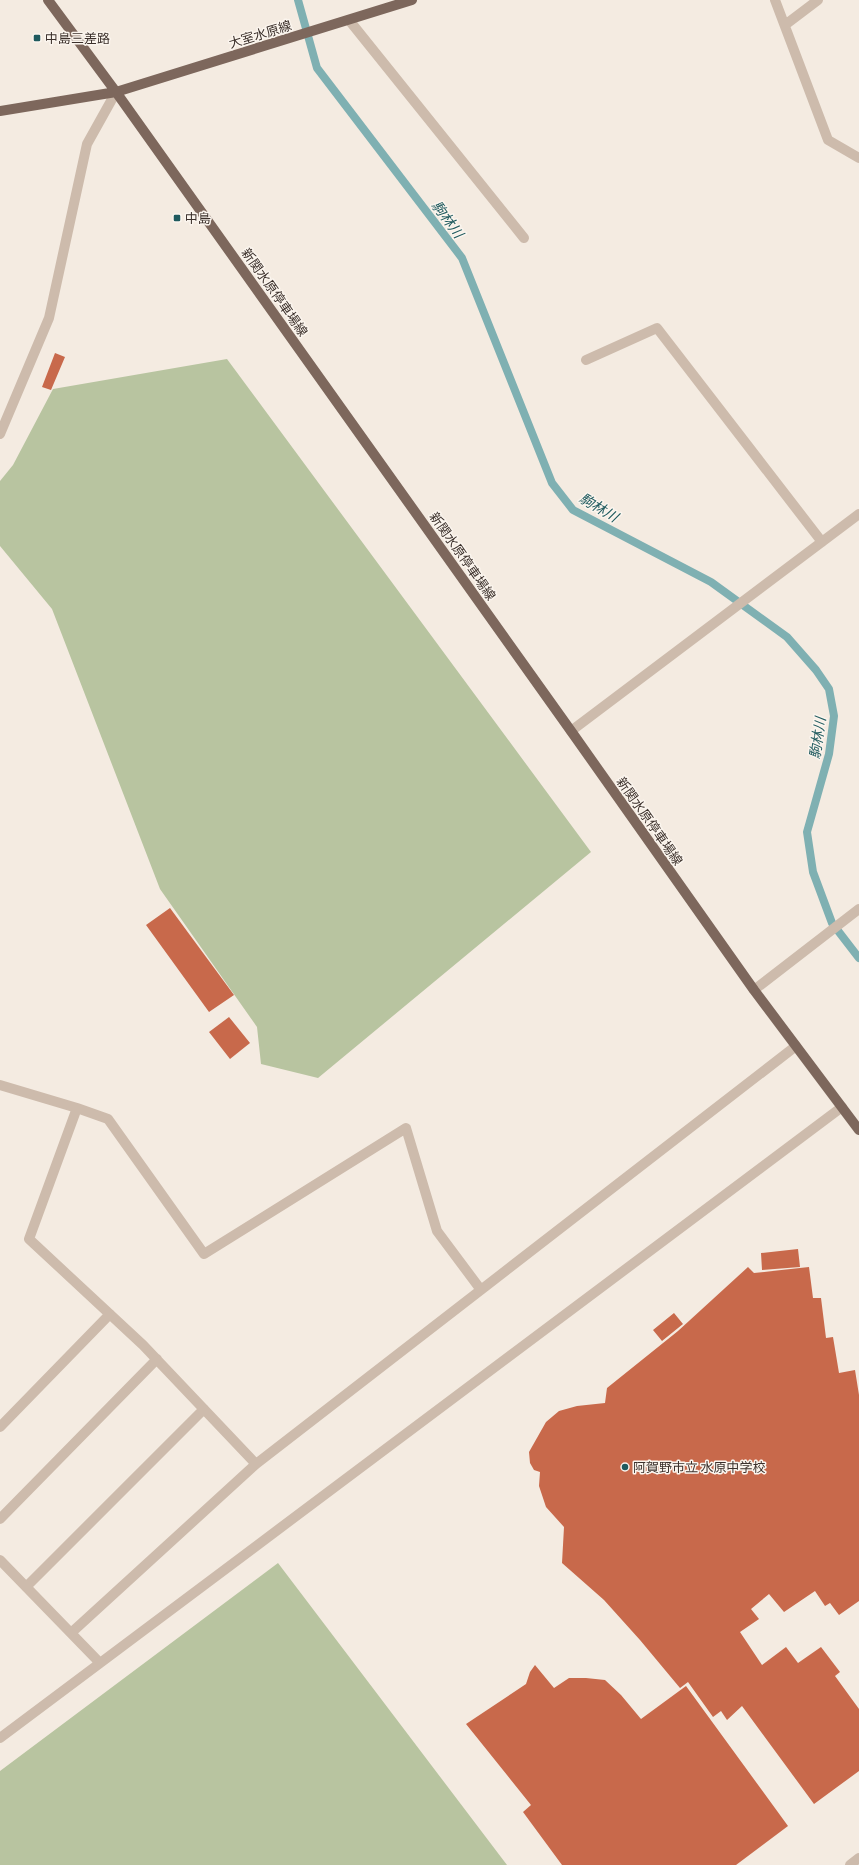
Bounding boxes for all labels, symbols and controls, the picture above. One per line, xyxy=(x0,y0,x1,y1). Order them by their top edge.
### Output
street label: 大室水原線 xyxy=(227,17,293,51)
place label: 中島三差路 xyxy=(45,30,110,46)
marker: 中島三差路 xyxy=(32,33,42,43)
water label: 駒林川 xyxy=(429,197,469,242)
place label: 中島 xyxy=(185,210,211,226)
marker: 中島 xyxy=(172,213,182,223)
street label: 新関水原停車場線 xyxy=(239,245,311,339)
water label: 駒林川 xyxy=(577,489,623,526)
street label: 新関水原停車場線 xyxy=(427,509,499,603)
water label: 駒林川 xyxy=(806,714,829,760)
street label: 新関水原停車場線 xyxy=(614,774,686,868)
place label: 阿賀野市立 水原中学校 xyxy=(633,1459,766,1475)
marker: 阿賀野市立 水原中学校 xyxy=(620,1462,630,1472)

